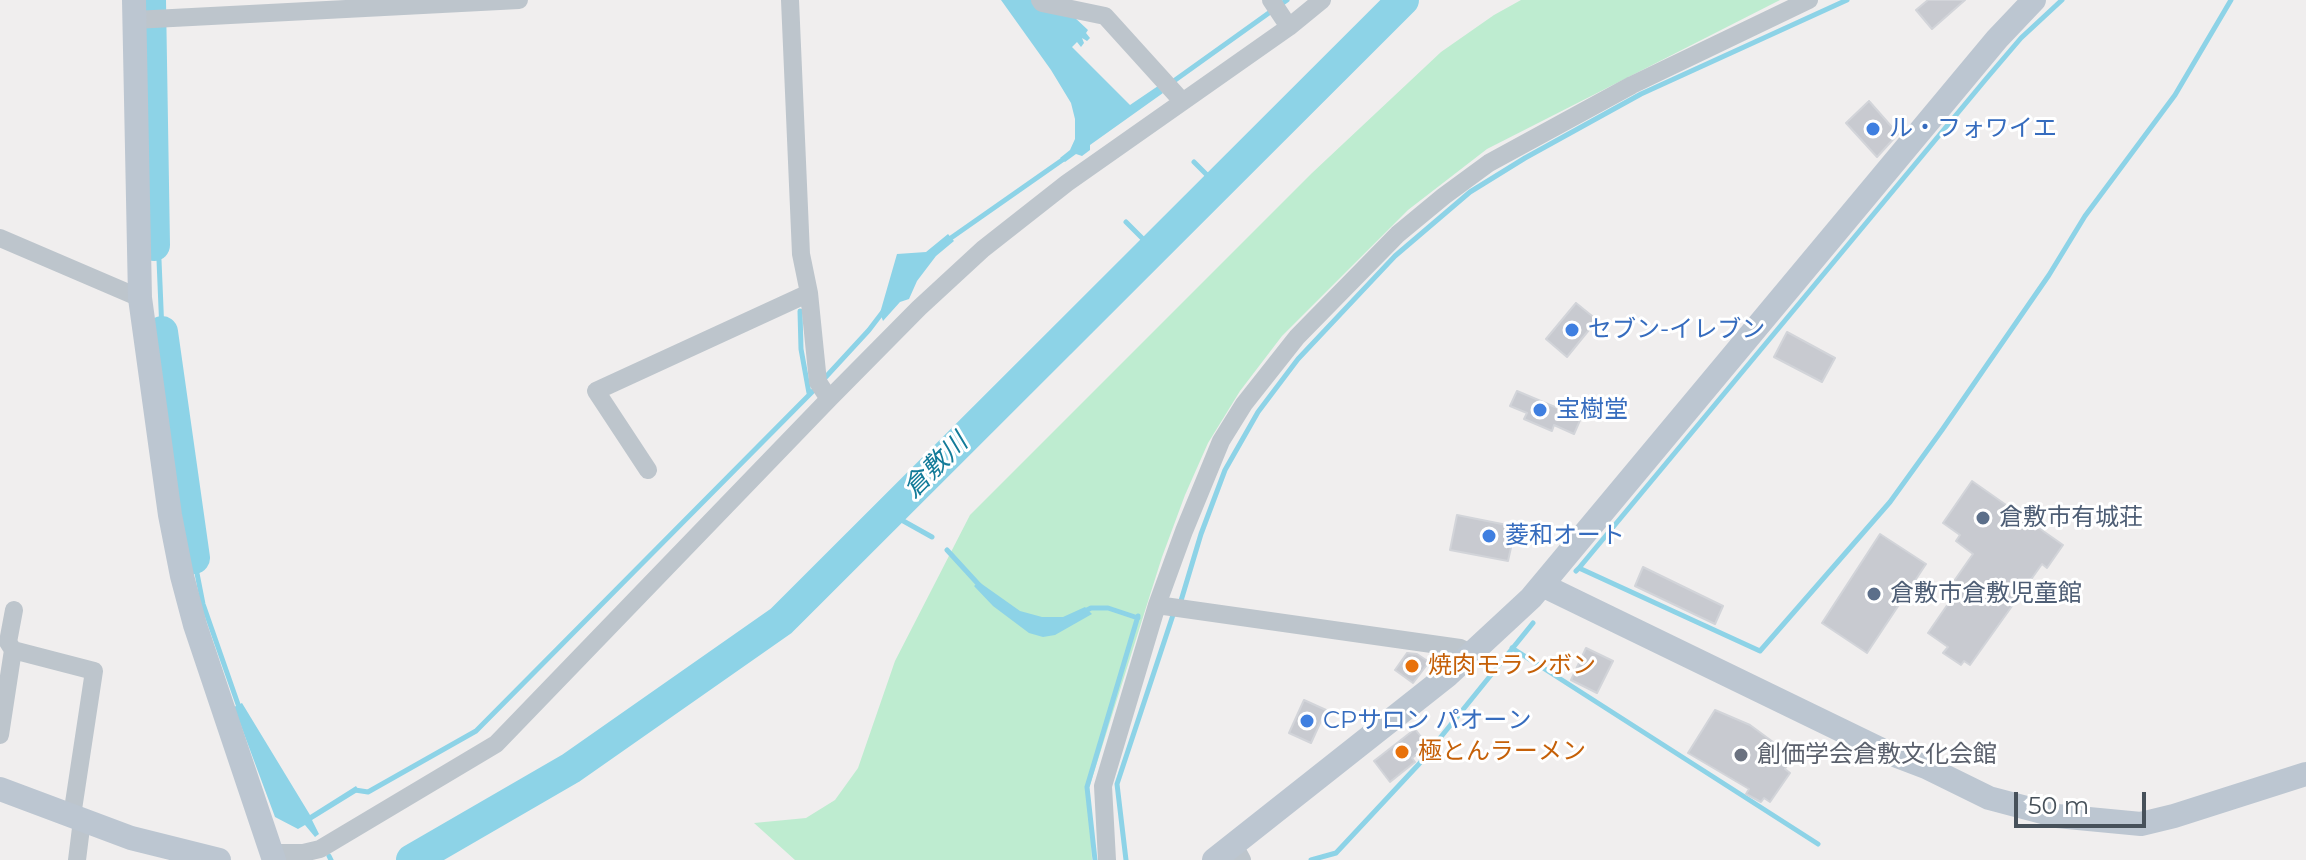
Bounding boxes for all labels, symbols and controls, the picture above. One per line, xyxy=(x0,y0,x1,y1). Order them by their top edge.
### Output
place label: ル・フォワイエ xyxy=(1889,115,2057,143)
marker: ル・フォワイエ xyxy=(1864,120,1882,138)
place label: セブン-イレブン xyxy=(1588,316,1765,344)
marker: セブン-イレブン xyxy=(1563,321,1581,339)
place label: 宝樹堂 xyxy=(1556,396,1628,424)
marker: 宝樹堂 xyxy=(1531,401,1549,419)
water label: 倉敷川 xyxy=(897,427,975,505)
place label: 倉敷市有城荘 xyxy=(1999,504,2143,532)
marker: 倉敷市有城荘 xyxy=(1974,509,1992,527)
place label: 菱和オート xyxy=(1505,522,1625,550)
marker: 菱和オート xyxy=(1480,527,1498,545)
place label: 倉敷市倉敷児童館 xyxy=(1890,580,2082,608)
marker: 倉敷市倉敷児童館 xyxy=(1865,585,1883,603)
place label: 焼肉モランボン xyxy=(1428,652,1596,680)
marker: 焼肉モランボン xyxy=(1403,657,1421,675)
place label: CPサロン パオーン xyxy=(1323,707,1532,735)
marker: CPサロン パオーン xyxy=(1298,712,1316,730)
place label: 極とんラーメン xyxy=(1418,738,1586,766)
place label: 創価学会倉敷文化会館 xyxy=(1757,741,1997,769)
marker: 極とんラーメン xyxy=(1393,743,1411,761)
marker: 創価学会倉敷文化会館 xyxy=(1732,746,1750,764)
scale bar xyxy=(2018,776,2150,826)
text: 50 m xyxy=(2028,791,2089,820)

